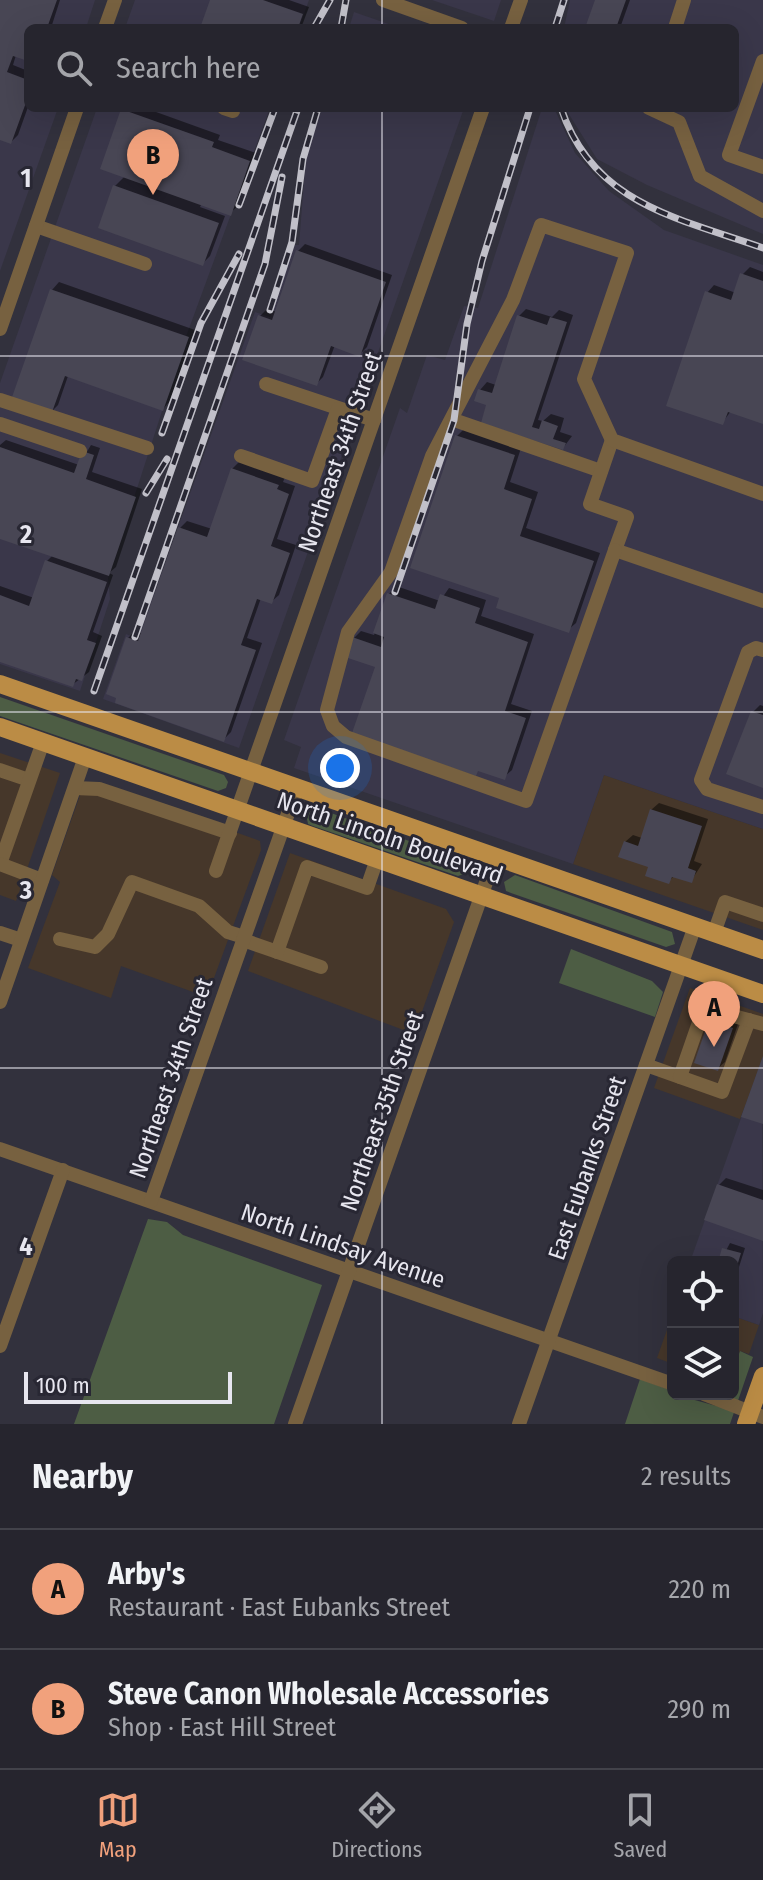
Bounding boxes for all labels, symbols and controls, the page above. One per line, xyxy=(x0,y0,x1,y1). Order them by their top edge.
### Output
search box xyxy=(24,24,739,112)
icon: search xyxy=(52,46,96,90)
text: Search here xyxy=(116,50,261,86)
pin: B xyxy=(127,129,179,195)
text: 1 xyxy=(21,163,32,194)
street label: Northeast 34th Street xyxy=(292,348,388,556)
text: 2 xyxy=(19,519,32,550)
your location xyxy=(320,748,360,788)
street label: North Lincoln Boulevard xyxy=(273,786,507,890)
text: 3 xyxy=(19,875,32,906)
street label: Northeast 34th Street xyxy=(123,974,219,1182)
pin: A xyxy=(688,981,740,1047)
street label: Northeast 35th Street xyxy=(335,1007,429,1215)
street label: East Eubanks Street xyxy=(542,1072,632,1264)
street label: North Lindsay Avenue xyxy=(237,1198,449,1294)
text: 4 xyxy=(19,1231,33,1262)
map controls xyxy=(667,1256,739,1400)
button: locate xyxy=(667,1256,739,1328)
button: layers xyxy=(667,1328,739,1400)
scale bar xyxy=(24,1368,232,1404)
text: 100 m xyxy=(36,1372,90,1399)
text: Nearby xyxy=(32,1456,133,1497)
text: 2 results xyxy=(641,1461,731,1492)
text: Arby's xyxy=(108,1556,185,1592)
text: A xyxy=(51,1574,65,1605)
text: 220 m xyxy=(668,1574,731,1605)
text: Restaurant · East Eubanks Street xyxy=(108,1592,450,1623)
text: Steve Canon Wholesale Accessories xyxy=(108,1676,549,1712)
text: B xyxy=(51,1694,65,1725)
text: 290 m xyxy=(667,1694,731,1725)
text: Shop · East Hill Street xyxy=(108,1712,336,1743)
tab: Map xyxy=(96,1788,140,1863)
tab: Directions xyxy=(331,1788,422,1863)
tab: Saved xyxy=(614,1788,667,1863)

